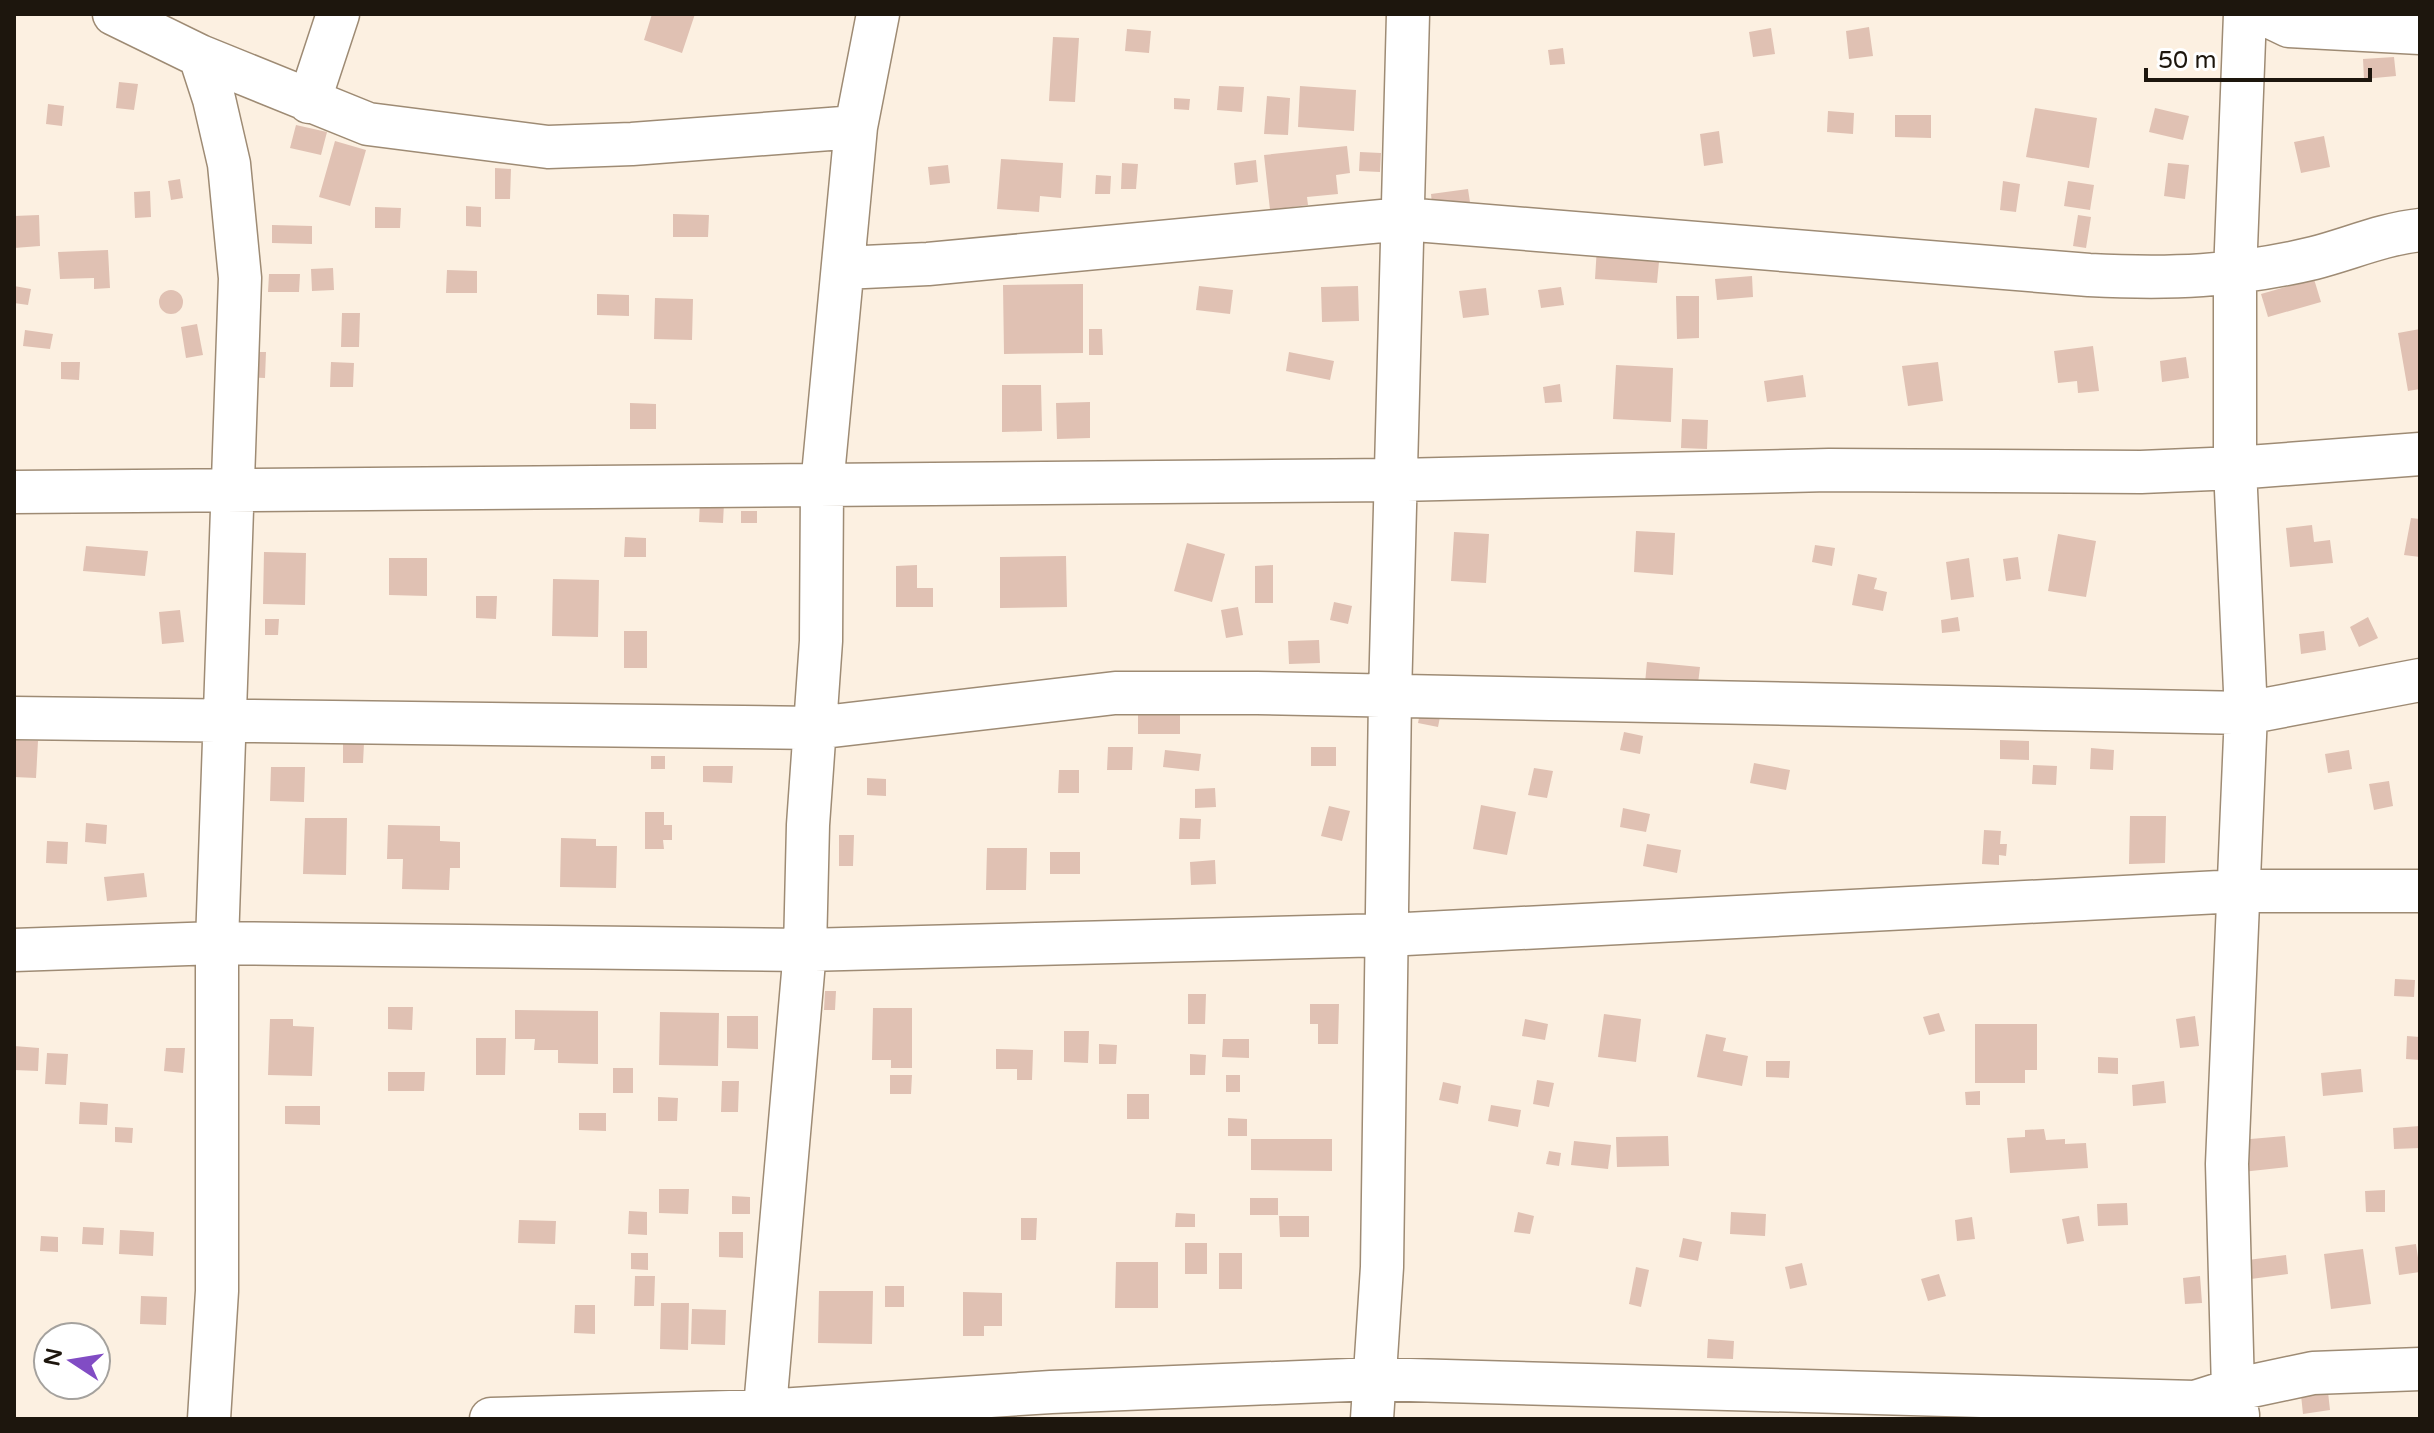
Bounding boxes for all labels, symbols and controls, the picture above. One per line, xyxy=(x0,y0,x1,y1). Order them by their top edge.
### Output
scale bar xyxy=(2146,32,2370,82)
text: 50 m xyxy=(2158,46,2216,75)
north arrow xyxy=(32,1321,112,1401)
text: N xyxy=(39,1346,68,1368)

